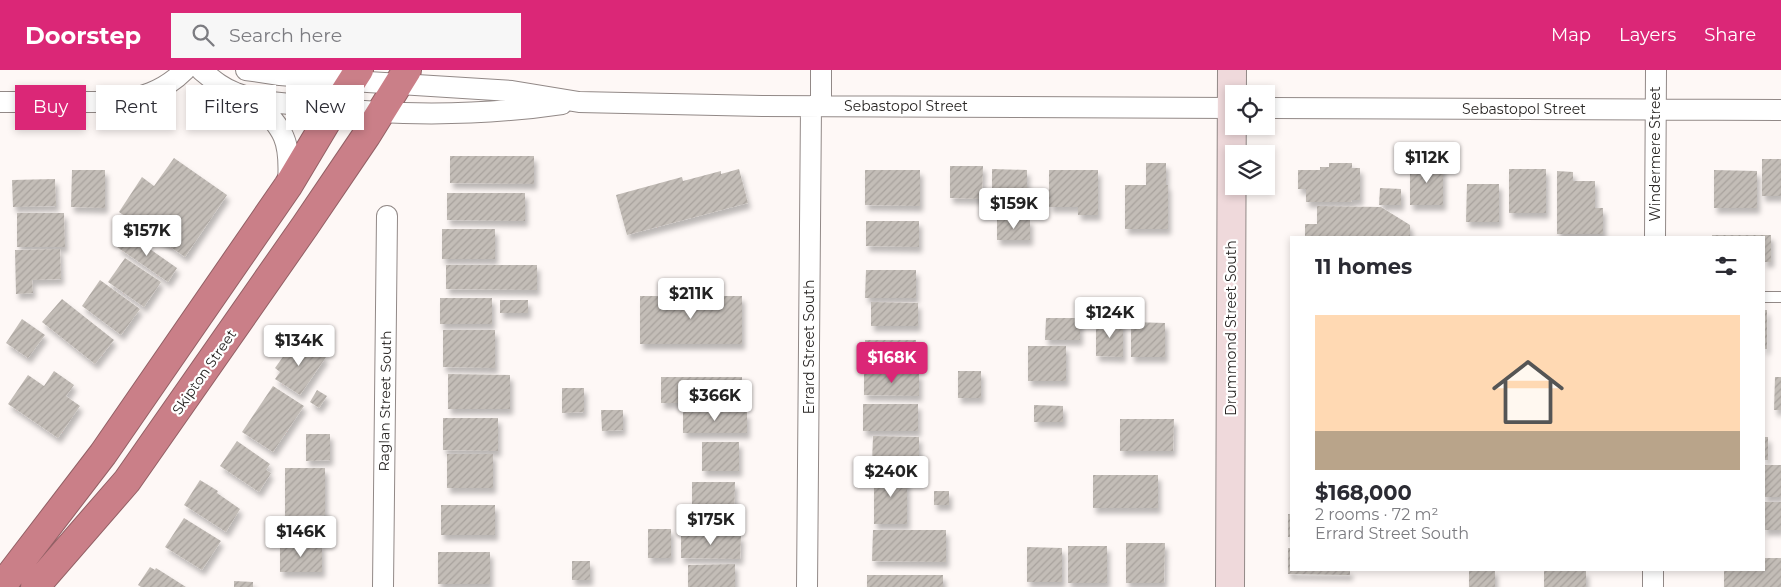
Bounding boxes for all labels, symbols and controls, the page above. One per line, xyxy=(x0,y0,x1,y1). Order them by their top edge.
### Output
search box xyxy=(171,13,521,58)
text: Doorstep xyxy=(25,21,141,50)
icon: search xyxy=(189,21,217,49)
text: Search here xyxy=(229,24,342,47)
text: Map xyxy=(1551,24,1591,46)
text: Layers xyxy=(1619,24,1676,46)
text: Share xyxy=(1704,24,1756,46)
chip: Buy xyxy=(15,85,86,130)
chip: Rent xyxy=(96,85,176,130)
chip: Filters xyxy=(186,85,276,130)
chip: New xyxy=(286,85,364,130)
map controls xyxy=(1225,85,1275,195)
button: locate xyxy=(1225,85,1275,135)
street label: Windermere Street xyxy=(1646,86,1664,222)
street label: Sebastopol Street xyxy=(844,97,968,115)
street label: Sebastopol Street xyxy=(1462,100,1586,118)
pin: $112K xyxy=(1392,142,1462,184)
button: layers xyxy=(1225,145,1275,195)
text: $112K xyxy=(1405,148,1449,167)
pin: $159K xyxy=(979,188,1049,230)
text: $159K xyxy=(990,194,1038,213)
pin: $157K xyxy=(112,214,182,257)
text: $157K xyxy=(123,221,171,240)
street label: Drummond Street South xyxy=(1222,240,1240,416)
icon: filters xyxy=(1712,252,1740,280)
text: 11 homes xyxy=(1315,254,1412,279)
pin: $211K xyxy=(656,278,726,320)
street label: Errard Street South xyxy=(800,280,818,414)
text: $211K xyxy=(669,284,713,303)
pin: $124K xyxy=(1075,296,1145,339)
text: $124K xyxy=(1086,303,1134,322)
pin: $134K xyxy=(264,324,334,367)
street label: Skipton Street xyxy=(168,326,240,418)
street label: Raglan Street South xyxy=(375,330,395,472)
text: $134K xyxy=(275,331,323,350)
pin: $168K xyxy=(857,342,927,384)
icon: home xyxy=(1483,347,1573,437)
text: $168K xyxy=(868,348,916,367)
pin: $366K xyxy=(680,380,750,422)
text: $366K xyxy=(689,386,741,405)
pin: $240K xyxy=(856,456,926,498)
text: $240K xyxy=(864,462,918,481)
text: $168,000 xyxy=(1315,480,1412,505)
pin: $175K xyxy=(676,504,746,546)
text: 2 rooms · 72 m² xyxy=(1315,505,1438,524)
text: $175K xyxy=(687,510,735,529)
pin: $146K xyxy=(266,516,336,558)
text: $146K xyxy=(276,522,326,541)
text: Errard Street South xyxy=(1315,524,1469,543)

